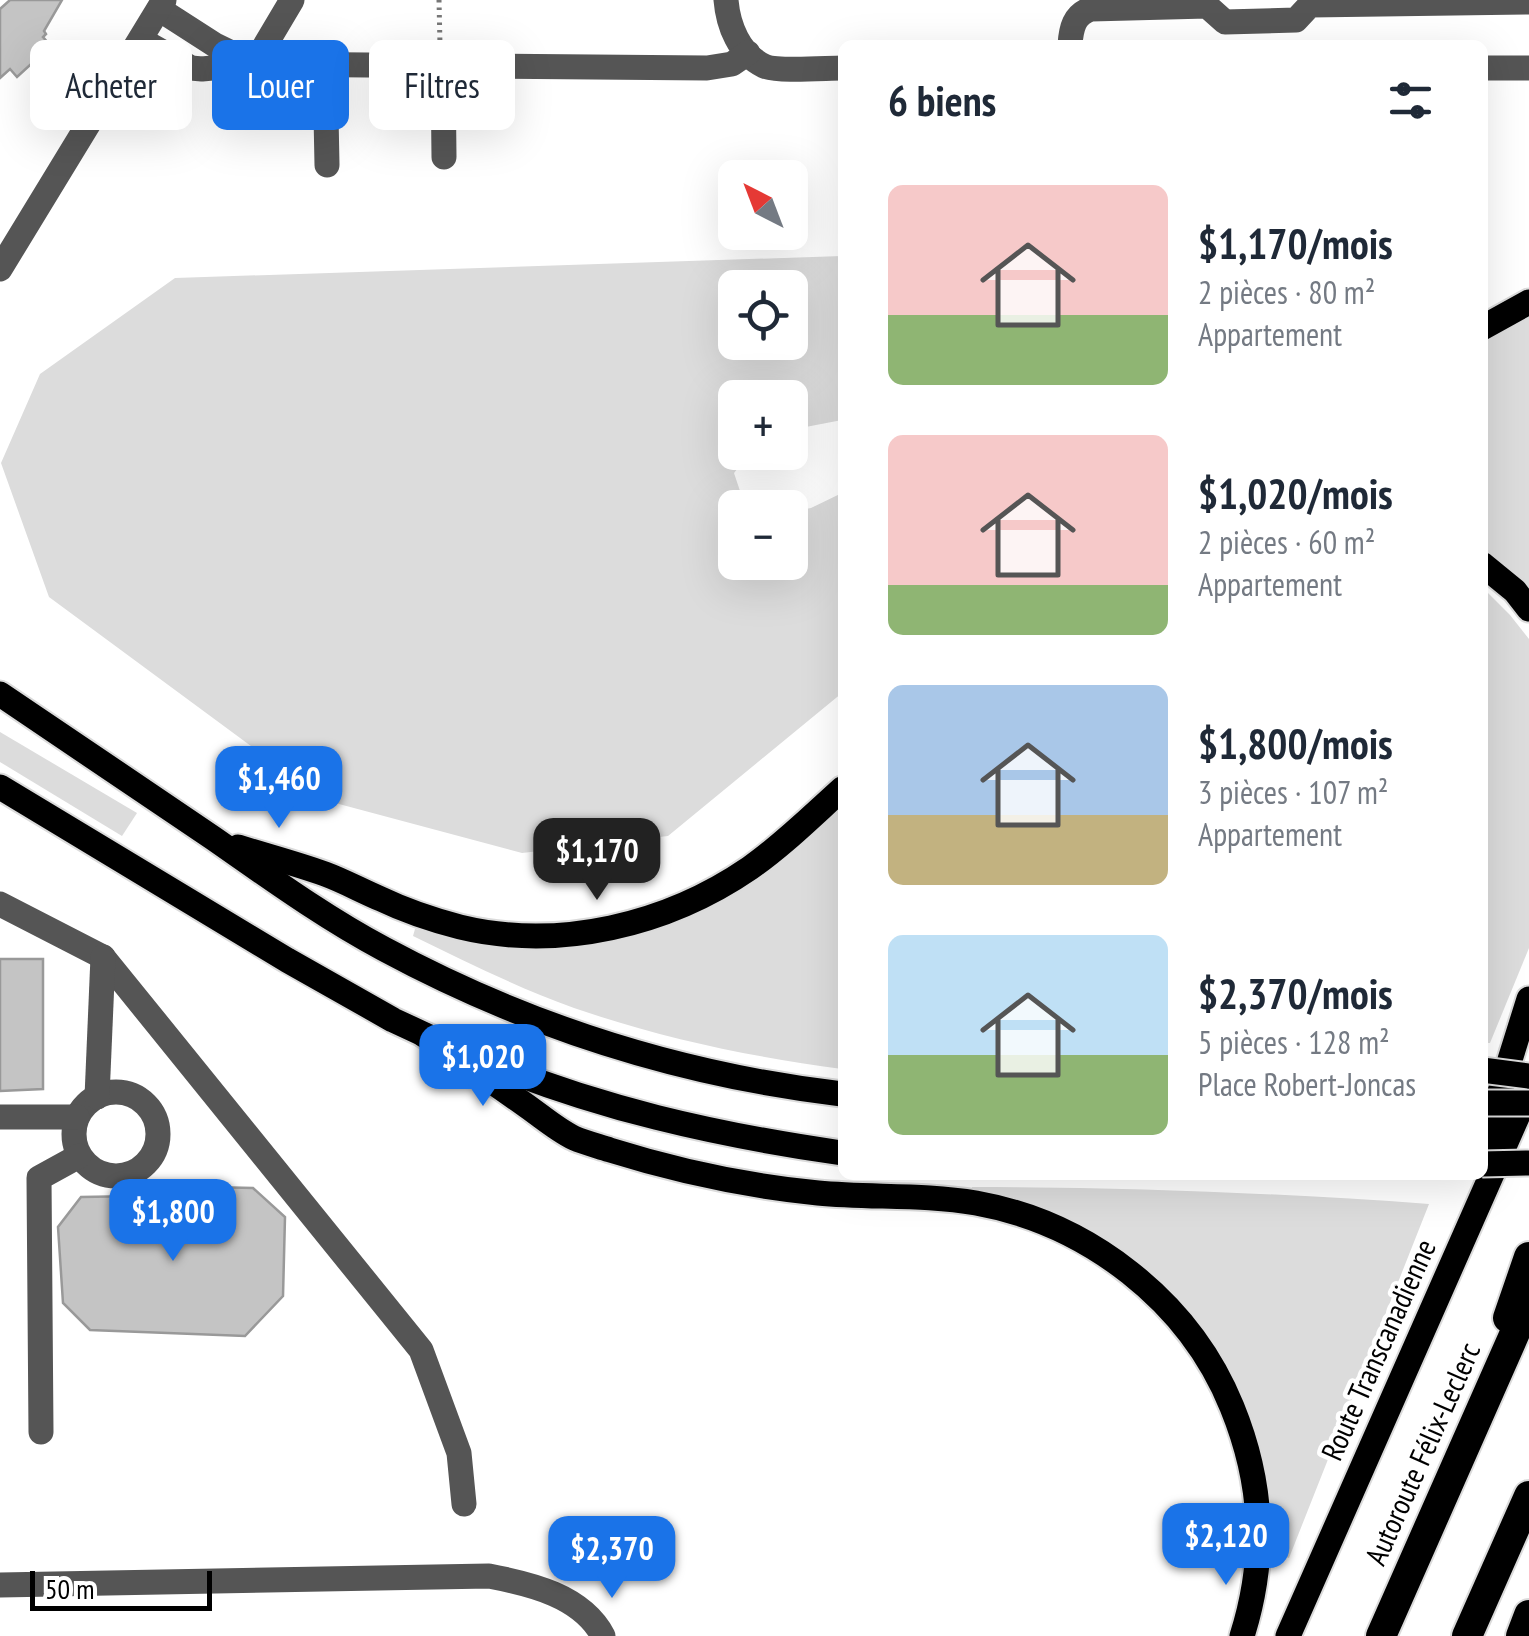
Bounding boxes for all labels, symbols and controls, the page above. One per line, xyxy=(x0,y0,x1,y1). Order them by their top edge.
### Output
chip: Acheter xyxy=(30,40,192,130)
chip: Louer xyxy=(212,40,349,130)
chip: Filtres xyxy=(369,40,515,130)
text: 6 biens xyxy=(888,73,996,128)
icon: filters xyxy=(1383,73,1438,128)
north arrow xyxy=(718,160,808,250)
map controls xyxy=(718,160,808,580)
text: $1,170/mois xyxy=(1198,216,1393,271)
icon: home xyxy=(968,225,1088,345)
button: locate xyxy=(718,270,808,360)
text: 2 pièces · 80 m² xyxy=(1198,271,1375,313)
text: Appartement xyxy=(1198,313,1342,355)
button: + xyxy=(718,380,808,470)
text: $1,020/mois xyxy=(1198,466,1393,521)
icon: home xyxy=(968,475,1088,595)
button: − xyxy=(718,490,808,580)
text: 2 pièces · 60 m² xyxy=(1198,521,1375,563)
text: Appartement xyxy=(1198,563,1342,605)
text: $1,800/mois xyxy=(1198,716,1393,771)
icon: home xyxy=(968,725,1088,845)
pin: $1,460 xyxy=(198,746,360,831)
text: $1,460 xyxy=(237,757,321,799)
text: 3 pièces · 107 m² xyxy=(1198,771,1388,813)
text: Appartement xyxy=(1198,813,1342,855)
pin: $1,170 xyxy=(516,818,678,903)
text: $1,170 xyxy=(555,829,639,871)
text: $2,370/mois xyxy=(1198,966,1393,1021)
icon: home xyxy=(968,975,1088,1095)
text: 5 pièces · 128 m² xyxy=(1198,1021,1390,1063)
pin: $1,020 xyxy=(402,1024,564,1109)
text: $1,020 xyxy=(441,1035,525,1077)
text: Place Robert-Joncas xyxy=(1198,1063,1416,1105)
pin: $1,800 xyxy=(92,1179,254,1264)
text: $1,800 xyxy=(131,1190,215,1232)
street label: Route Transcanadienne xyxy=(1311,1233,1444,1466)
street label: Autoroute Félix-Leclerc xyxy=(1355,1336,1488,1571)
pin: $2,120 xyxy=(1145,1503,1307,1588)
text: $2,120 xyxy=(1184,1514,1268,1556)
pin: $2,370 xyxy=(531,1516,693,1601)
text: $2,370 xyxy=(570,1527,654,1569)
scale bar xyxy=(30,1566,212,1610)
text: 50 m xyxy=(45,1570,94,1607)

